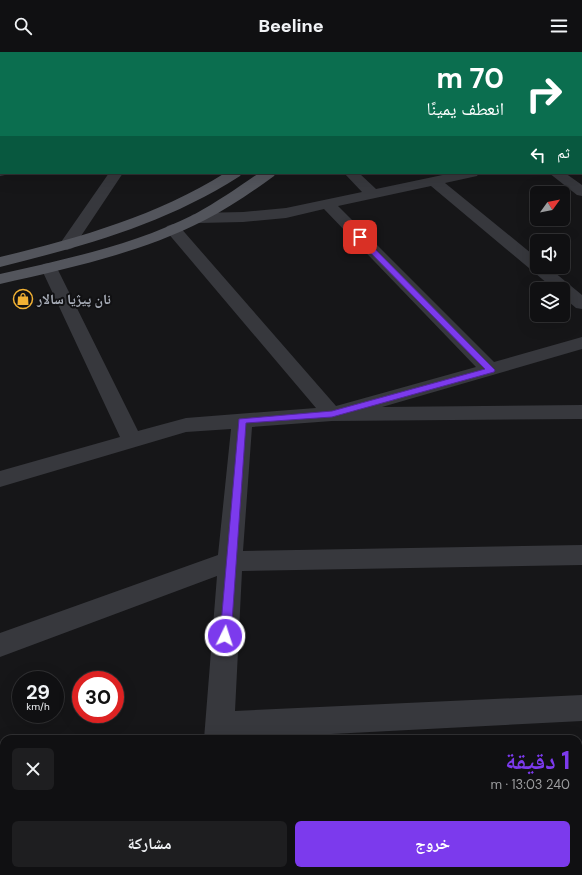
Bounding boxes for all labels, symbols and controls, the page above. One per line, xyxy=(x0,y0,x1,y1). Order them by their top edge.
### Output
text: Beeline xyxy=(258,14,324,38)
icon: search xyxy=(12,15,34,37)
icon: menu xyxy=(548,15,570,37)
text: 70 m xyxy=(436,60,504,97)
icon: right xyxy=(518,68,570,120)
text: انعطف يمينًا xyxy=(427,97,504,121)
text: ثم xyxy=(557,143,570,163)
icon: left xyxy=(527,144,549,166)
north arrow xyxy=(530,186,570,226)
map controls xyxy=(530,186,570,322)
pin xyxy=(343,220,377,254)
icon: arrive xyxy=(349,226,371,248)
button: sound xyxy=(530,234,570,274)
button: layers xyxy=(530,282,570,322)
shop icon: نان پيژيا سالار xyxy=(12,288,34,310)
place label: نان پيژيا سالار xyxy=(36,290,111,308)
position arrow xyxy=(204,615,246,657)
speed limit sign: 30 xyxy=(72,671,124,723)
text: 29 xyxy=(26,679,50,705)
text: km/h xyxy=(26,700,50,713)
text: 1 دقيقة xyxy=(505,745,570,776)
button: close xyxy=(12,748,54,790)
text: 240 m · 13:03 xyxy=(490,776,570,793)
button: مشاركة xyxy=(12,821,287,867)
button: خروج xyxy=(295,821,570,867)

